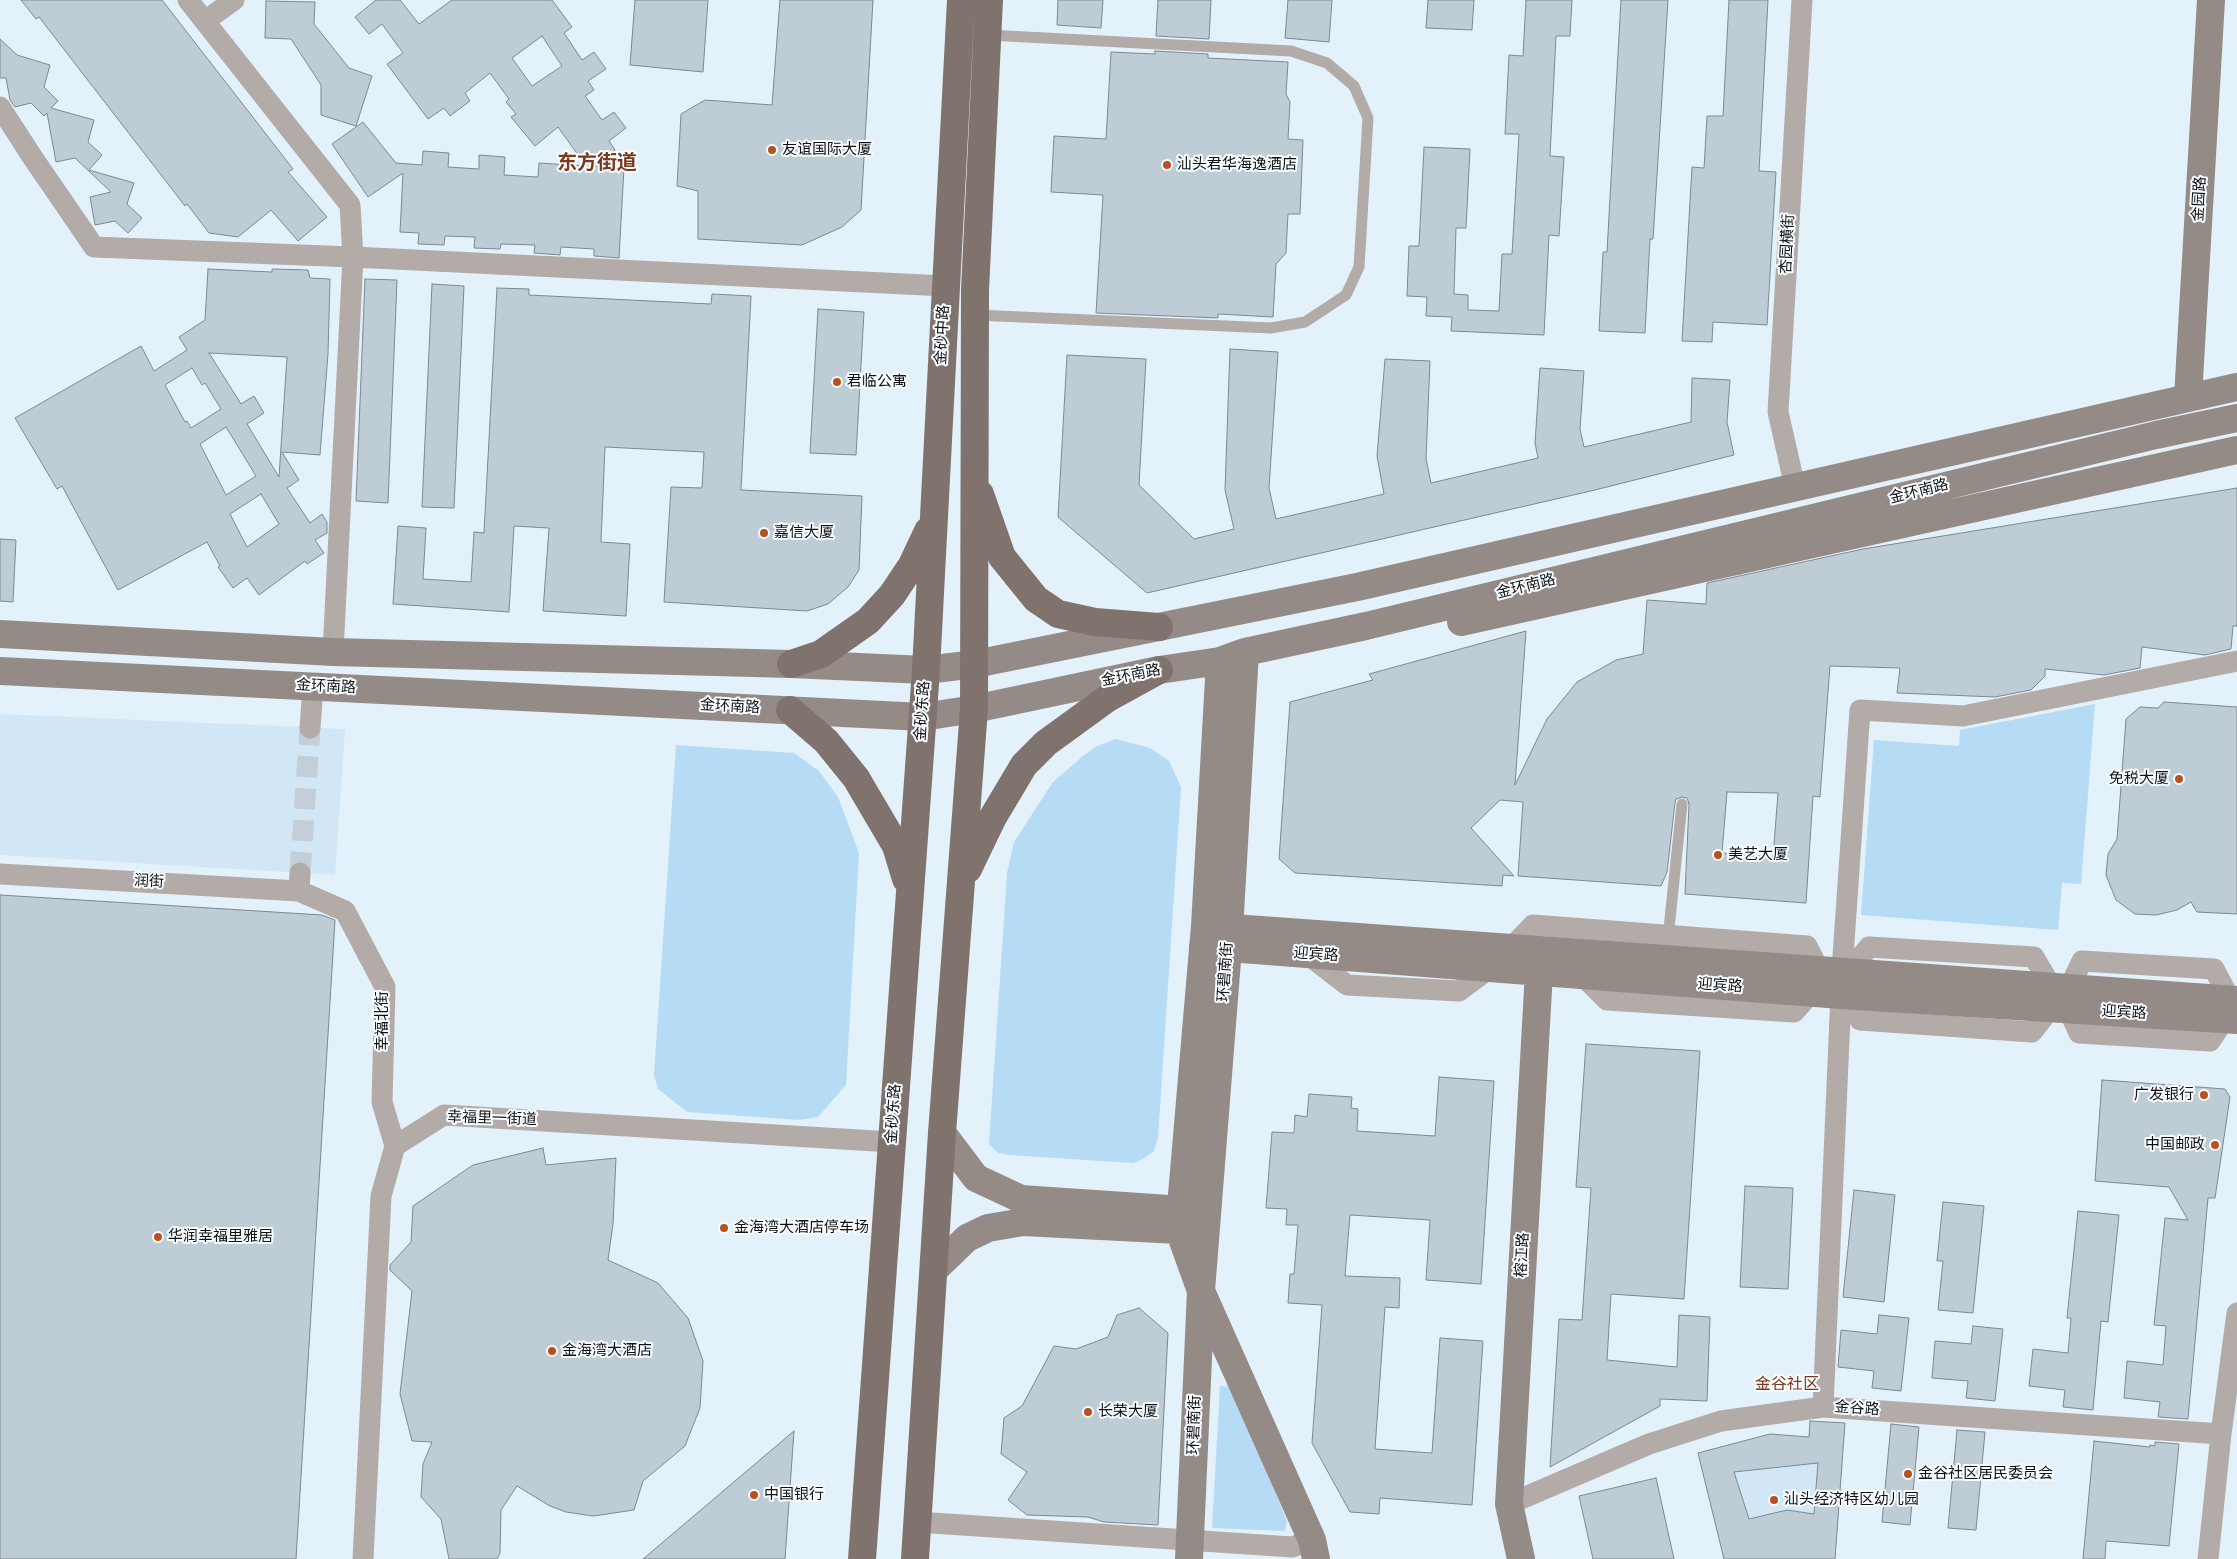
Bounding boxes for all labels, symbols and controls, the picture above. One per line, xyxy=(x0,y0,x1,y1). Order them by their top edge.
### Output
place label: 友谊国际大厦 xyxy=(782,141,872,159)
marker: 友谊国际大厦 xyxy=(766,144,778,156)
district label: 东方街道 xyxy=(557,152,637,176)
place label: 汕头君华海逸酒店 xyxy=(1177,156,1297,174)
marker: 汕头君华海逸酒店 xyxy=(1161,159,1173,171)
street label: 金园路 xyxy=(2190,176,2210,222)
street label: 杏园横街 xyxy=(1777,214,1799,274)
street label: 金砂中路 xyxy=(932,305,954,365)
place label: 君临公寓 xyxy=(847,373,907,391)
marker: 君临公寓 xyxy=(831,376,843,388)
street label: 金环南路 xyxy=(1888,476,1950,508)
place label: 嘉信大厦 xyxy=(774,524,834,542)
marker: 嘉信大厦 xyxy=(758,527,770,539)
street label: 金环南路 xyxy=(1495,571,1557,603)
street label: 金环南路 xyxy=(1100,661,1162,691)
street label: 金环南路 xyxy=(296,676,356,698)
street label: 金砂东路 xyxy=(912,680,934,742)
street label: 金环南路 xyxy=(700,696,760,718)
place label: 免税大厦 xyxy=(2109,770,2169,788)
marker: 免税大厦 xyxy=(2173,773,2185,785)
place label: 美艺大厦 xyxy=(1728,846,1788,864)
marker: 美艺大厦 xyxy=(1712,849,1724,861)
street label: 润街 xyxy=(134,872,164,892)
street label: 环碧南街 xyxy=(1215,941,1237,1003)
street label: 迎宾路 xyxy=(1293,944,1339,966)
street label: 迎宾路 xyxy=(1697,975,1743,997)
street label: 幸福北街 xyxy=(374,991,392,1051)
street label: 迎宾路 xyxy=(2101,1003,2147,1023)
street label: 金砂东路 xyxy=(883,1083,905,1145)
place label: 广发银行 xyxy=(2134,1086,2194,1104)
marker: 广发银行 xyxy=(2198,1089,2210,1101)
street label: 幸福里一街道 xyxy=(447,1108,537,1130)
place label: 中国邮政 xyxy=(2145,1136,2205,1154)
marker: 中国邮政 xyxy=(2209,1139,2221,1151)
place label: 金海湾大酒店停车场 xyxy=(734,1219,869,1237)
marker: 金海湾大酒店停车场 xyxy=(718,1222,730,1234)
place label: 华润幸福里雅居 xyxy=(168,1228,273,1246)
marker: 华润幸福里雅居 xyxy=(152,1231,164,1243)
street label: 榕江路 xyxy=(1513,1232,1533,1278)
place label: 金海湾大酒店 xyxy=(562,1342,652,1360)
marker: 金海湾大酒店 xyxy=(546,1345,558,1357)
district label: 金谷社区 xyxy=(1755,1375,1819,1395)
street label: 环碧南街 xyxy=(1185,1395,1205,1455)
street label: 金谷路 xyxy=(1834,1398,1880,1420)
place label: 长荣大厦 xyxy=(1098,1403,1158,1421)
marker: 长荣大厦 xyxy=(1082,1406,1094,1418)
place label: 金谷社区居民委员会 xyxy=(1918,1465,2053,1483)
marker: 金谷社区居民委员会 xyxy=(1902,1468,1914,1480)
place label: 中国银行 xyxy=(764,1486,824,1504)
marker: 中国银行 xyxy=(748,1489,760,1501)
place label: 汕头经济特区幼儿园 xyxy=(1784,1491,1919,1509)
marker: 汕头经济特区幼儿园 xyxy=(1768,1494,1780,1506)

